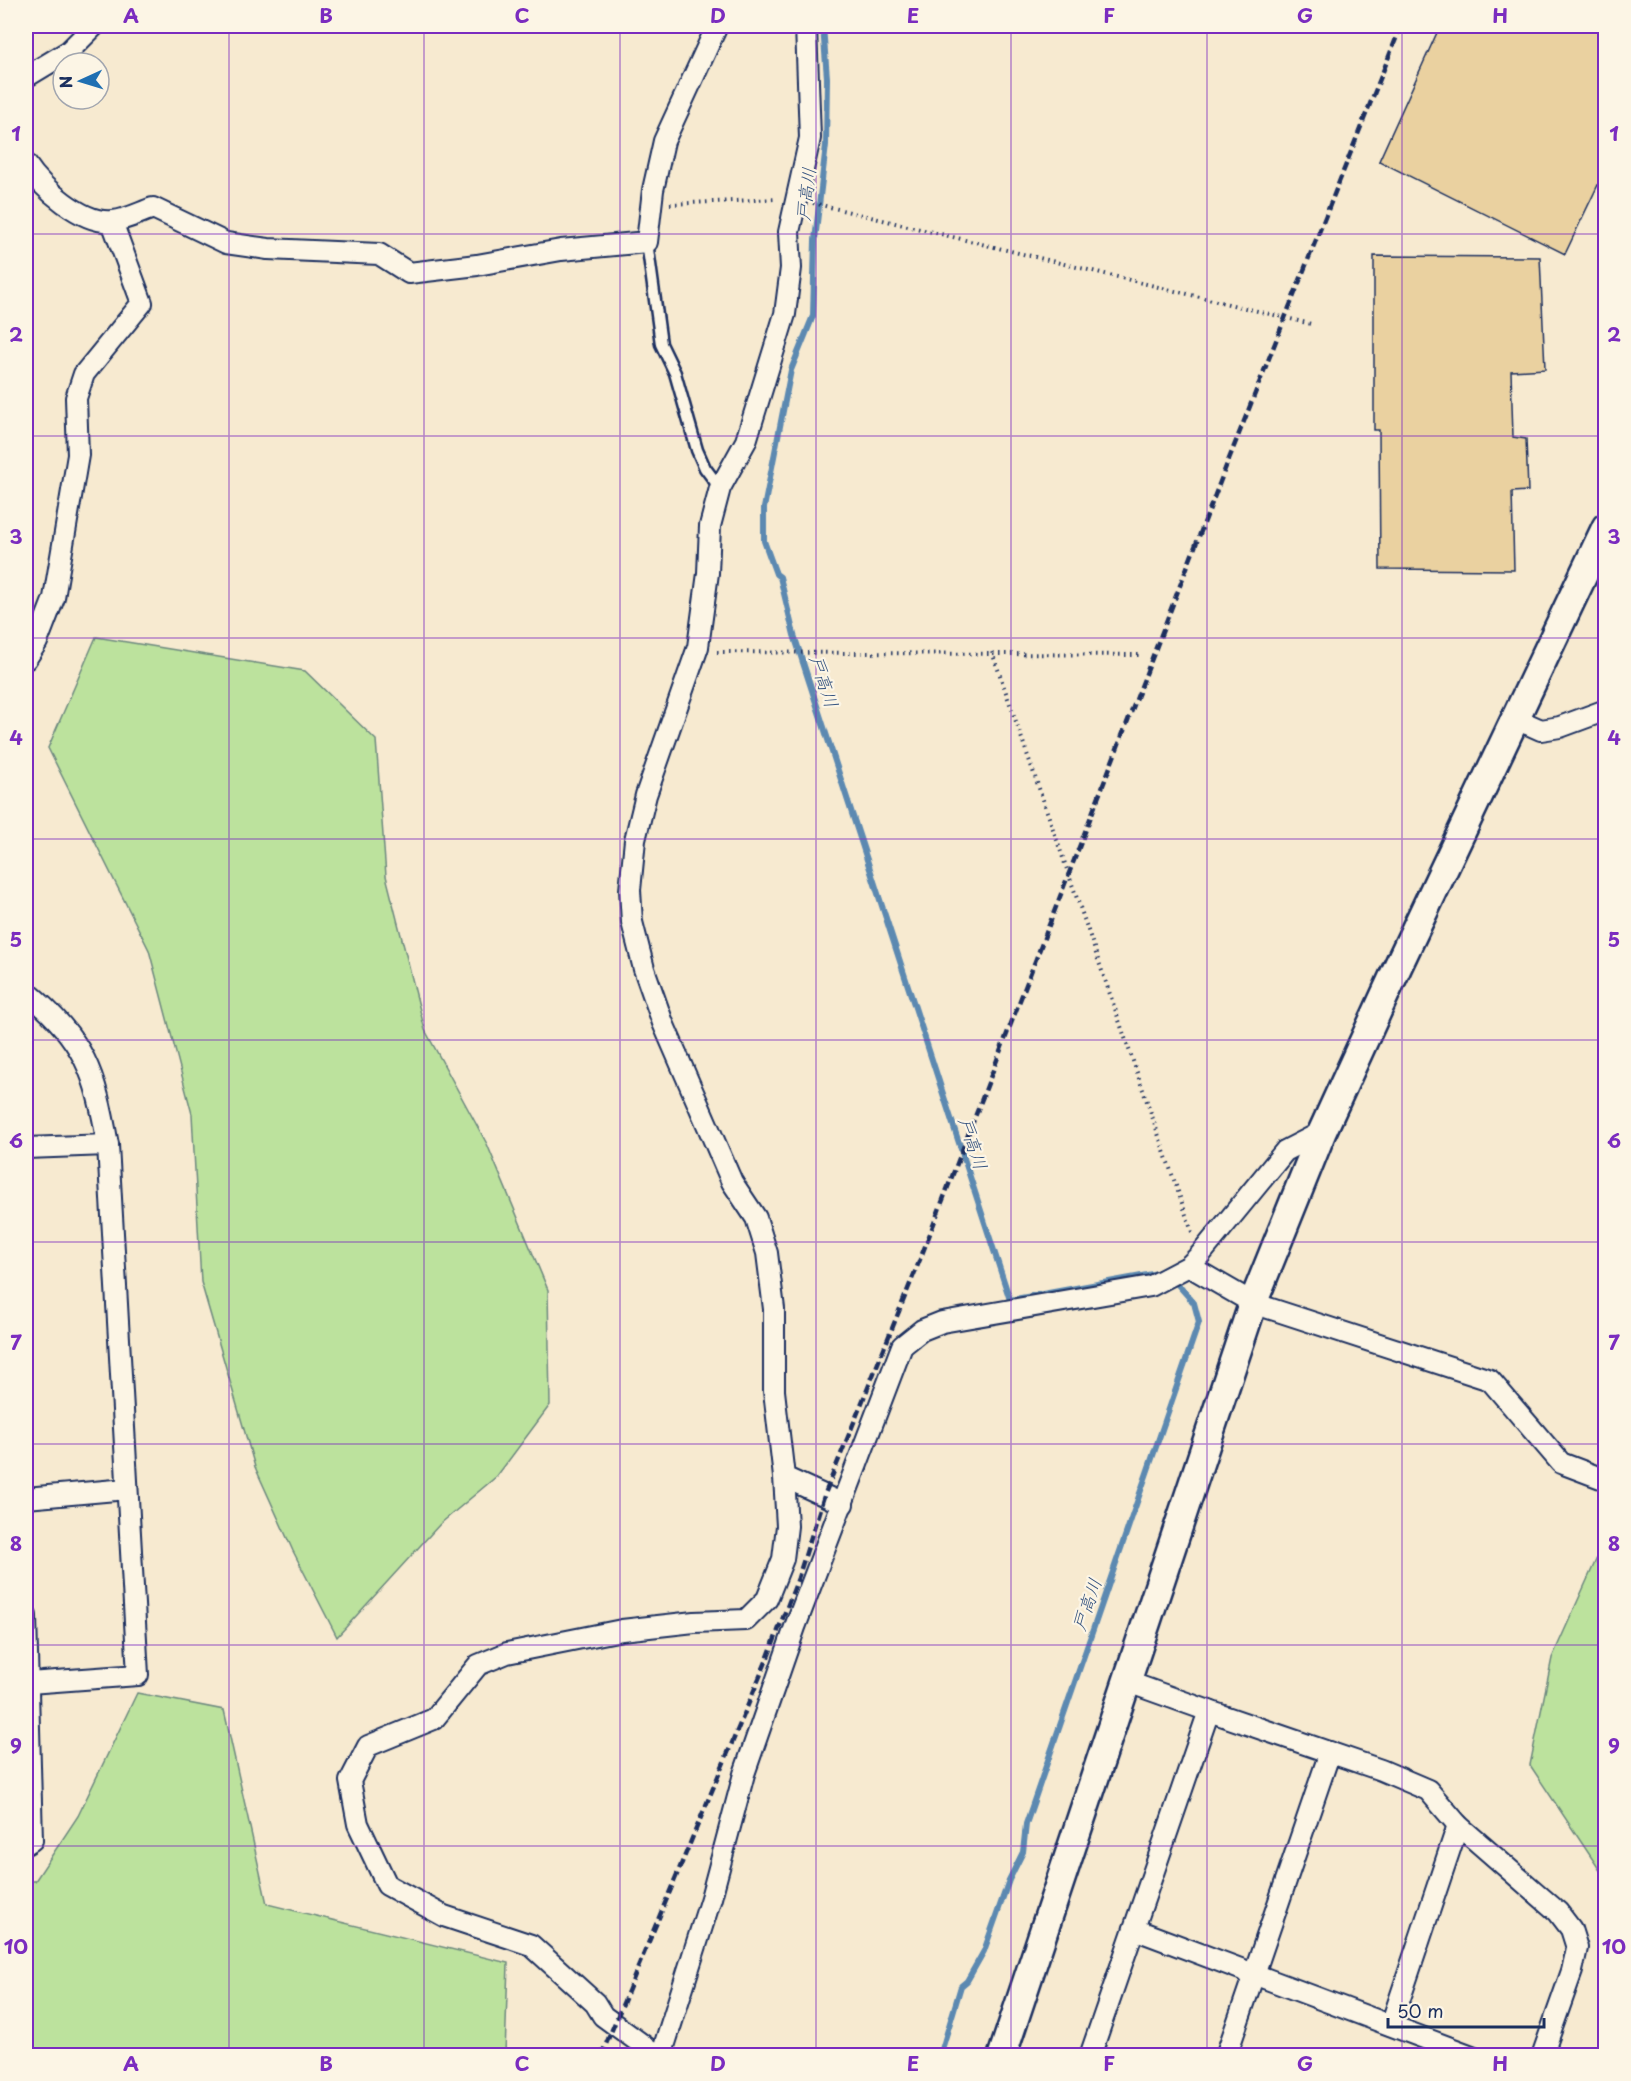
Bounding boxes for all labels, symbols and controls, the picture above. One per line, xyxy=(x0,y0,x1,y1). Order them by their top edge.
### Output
text: A xyxy=(123,0,139,30)
text: B xyxy=(319,0,333,30)
text: C xyxy=(514,0,530,30)
text: D xyxy=(710,0,726,30)
text: E xyxy=(907,0,919,30)
text: F xyxy=(1103,0,1115,30)
text: G xyxy=(1297,0,1313,30)
text: H xyxy=(1492,0,1508,30)
north arrow xyxy=(51,51,111,111)
text: N xyxy=(53,75,77,89)
text: 1 xyxy=(11,118,21,148)
text: 1 xyxy=(1609,118,1619,148)
water label: 戸高川 xyxy=(788,166,822,222)
text: 2 xyxy=(9,319,23,349)
text: 2 xyxy=(1607,319,1621,349)
text: 3 xyxy=(9,521,23,551)
text: 3 xyxy=(1607,521,1621,551)
water label: 戸高川 xyxy=(804,651,846,711)
text: 4 xyxy=(9,722,23,752)
text: 4 xyxy=(1607,722,1621,752)
text: 5 xyxy=(10,924,22,954)
text: 5 xyxy=(1608,924,1620,954)
water label: 戸高川 xyxy=(953,1113,995,1173)
text: 6 xyxy=(9,1125,23,1155)
text: 6 xyxy=(1607,1125,1621,1155)
text: 7 xyxy=(10,1327,22,1357)
text: 7 xyxy=(1608,1327,1620,1357)
text: 8 xyxy=(10,1528,22,1558)
text: 8 xyxy=(1608,1528,1620,1558)
water label: 戸高川 xyxy=(1064,1574,1108,1634)
text: 9 xyxy=(10,1730,22,1760)
text: 9 xyxy=(1608,1730,1620,1760)
text: 10 xyxy=(4,1931,28,1961)
text: 10 xyxy=(1602,1931,1626,1961)
scale bar xyxy=(1388,1991,1544,2029)
text: 50 m xyxy=(1397,1997,1444,2024)
text: A xyxy=(123,2048,139,2078)
text: B xyxy=(319,2048,333,2078)
text: C xyxy=(514,2048,530,2078)
text: D xyxy=(710,2048,726,2078)
text: E xyxy=(907,2048,919,2078)
text: F xyxy=(1103,2048,1115,2078)
text: G xyxy=(1297,2048,1313,2078)
text: H xyxy=(1492,2048,1508,2078)

